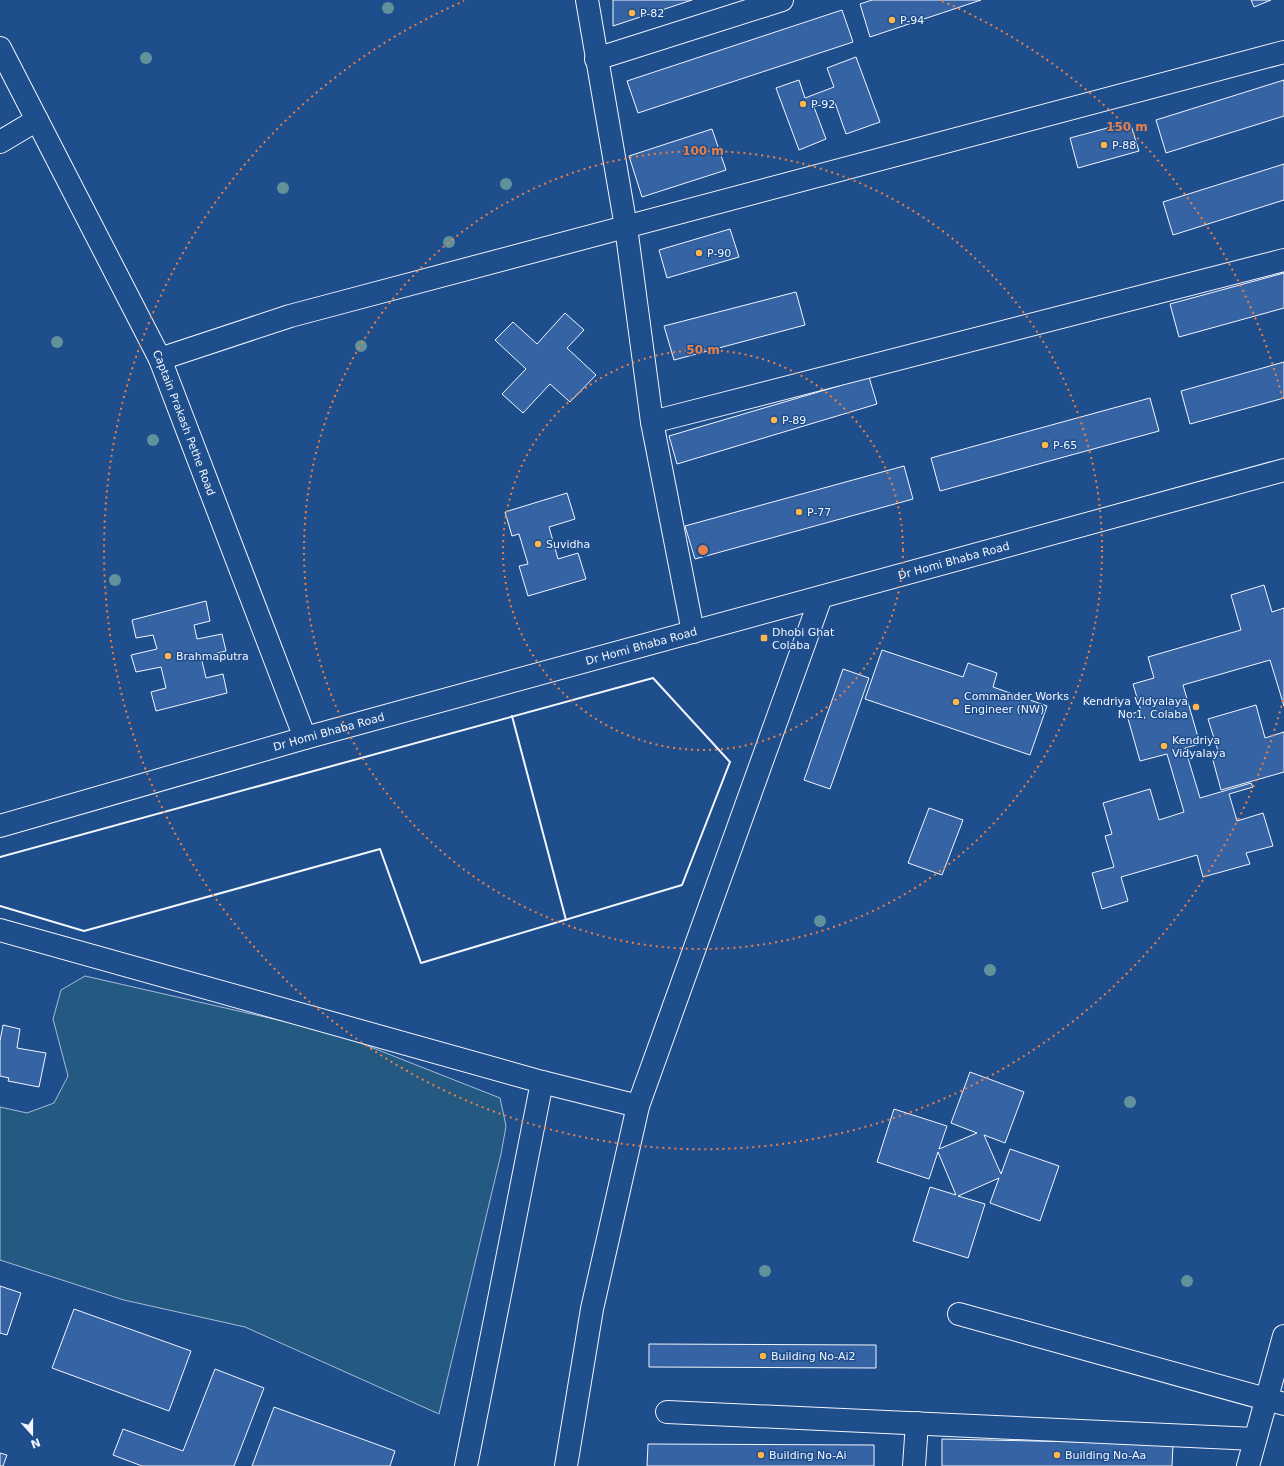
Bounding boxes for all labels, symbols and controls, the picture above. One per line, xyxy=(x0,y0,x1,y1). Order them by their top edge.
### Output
place label: P-82 xyxy=(640,7,664,20)
marker: P-82 xyxy=(627,8,637,18)
place label: P-94 xyxy=(900,14,924,27)
marker: P-94 xyxy=(887,15,897,25)
place label: P-92 xyxy=(811,98,835,111)
marker: P-92 xyxy=(798,99,808,109)
text: 150 m xyxy=(1106,120,1148,134)
place label: P-88 xyxy=(1112,139,1136,152)
marker: P-88 xyxy=(1099,140,1109,150)
text: 100 m xyxy=(682,144,724,158)
place label: P-90 xyxy=(707,247,731,260)
marker: P-90 xyxy=(694,248,704,258)
text: 50 m xyxy=(686,343,720,357)
street label: Captain Prakash Pethe Road xyxy=(150,348,218,497)
place label: P-89 xyxy=(782,414,806,427)
marker: P-89 xyxy=(769,415,779,425)
place label: P-65 xyxy=(1053,439,1077,452)
marker: P-65 xyxy=(1040,440,1050,450)
place label: P-77 xyxy=(807,506,831,519)
marker: P-77 xyxy=(794,507,804,517)
place label: Suvidha xyxy=(546,538,590,551)
marker: Suvidha xyxy=(533,539,543,549)
street label: Dr Homi Bhaba Road xyxy=(897,539,1011,582)
centre of rings xyxy=(696,543,710,557)
street label: Dr Homi Bhaba Road xyxy=(584,625,698,667)
place label: Dhobi Ghat Colaba xyxy=(772,626,835,652)
marker: Dhobi Ghat Colaba xyxy=(759,633,769,643)
place label: Brahmaputra xyxy=(176,650,249,663)
marker: Brahmaputra xyxy=(163,651,173,661)
place label: Commander Works Engineer (NW) xyxy=(964,690,1069,716)
place label: Kendriya Vidyalaya No.1, Colaba xyxy=(1083,695,1188,721)
marker: Commander Works Engineer (NW) xyxy=(951,697,961,707)
marker: Kendriya Vidyalaya No.1, Colaba xyxy=(1191,702,1201,712)
street label: Dr Homi Bhaba Road xyxy=(272,710,386,753)
place label: Kendriya Vidyalaya xyxy=(1172,734,1226,760)
marker: Kendriya Vidyalaya xyxy=(1159,741,1169,751)
place label: Building No-Ai2 xyxy=(771,1350,856,1363)
marker: Building No-Ai2 xyxy=(758,1351,768,1361)
north arrow xyxy=(12,1414,52,1454)
text: N xyxy=(29,1435,42,1451)
place label: Building No-Ai xyxy=(769,1449,847,1462)
place label: Building No-Aa xyxy=(1065,1449,1146,1462)
marker: Building No-Ai xyxy=(756,1450,766,1460)
marker: Building No-Aa xyxy=(1052,1450,1062,1460)

